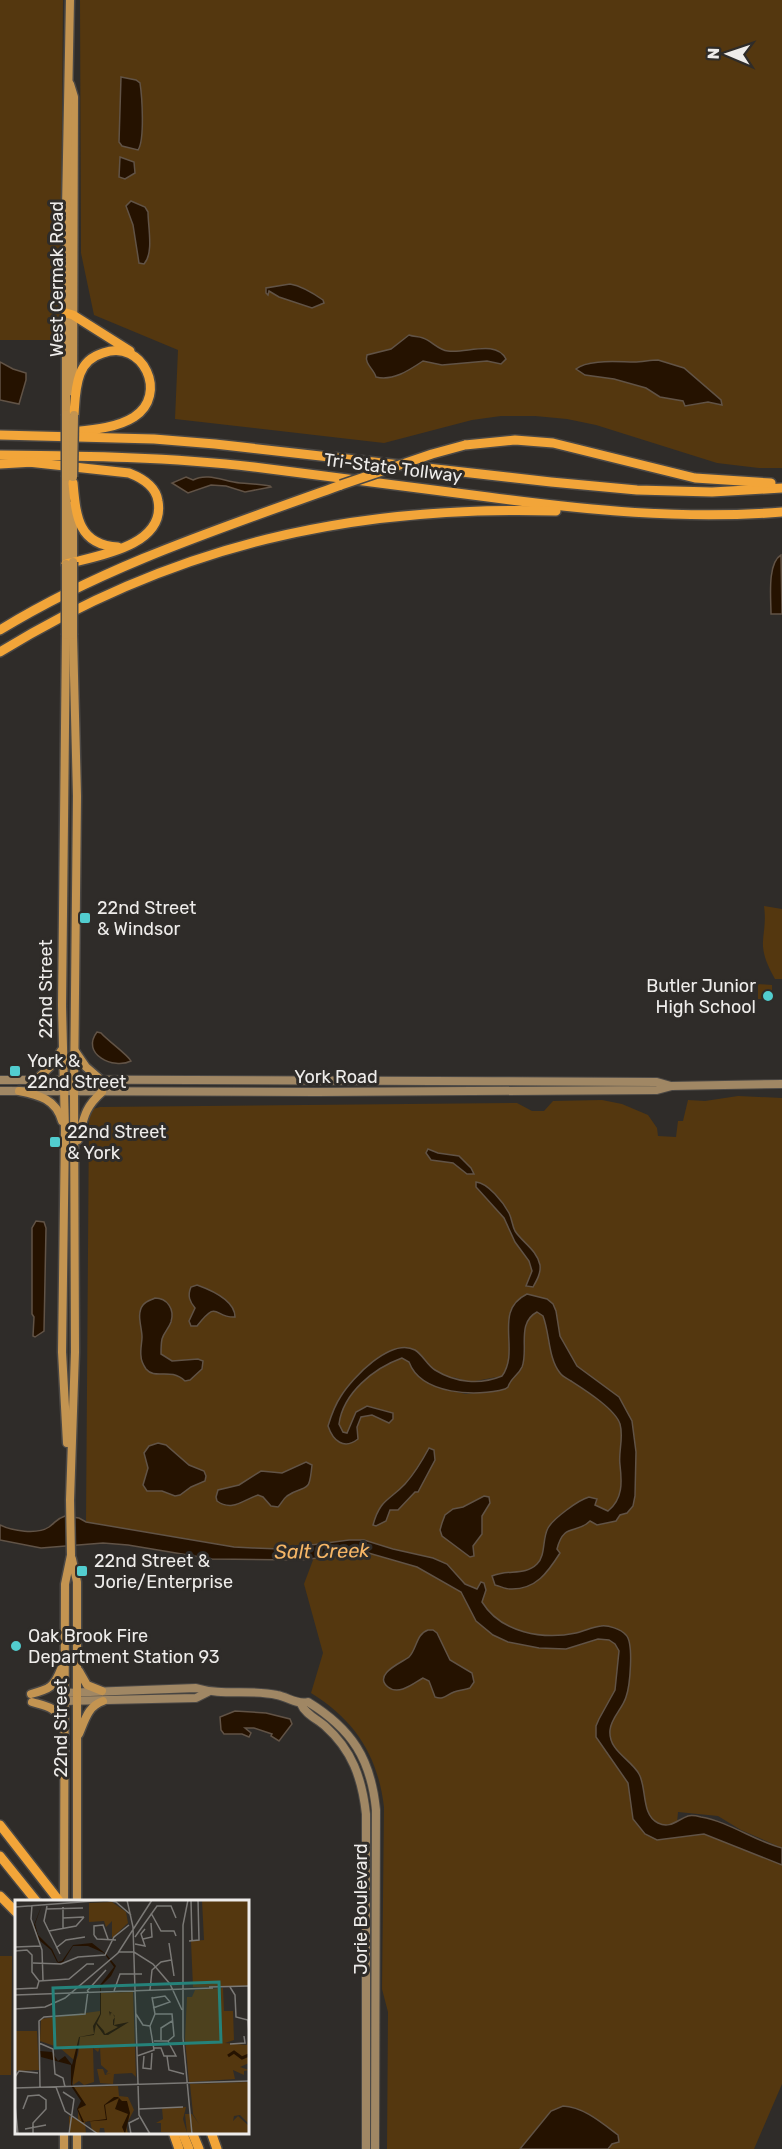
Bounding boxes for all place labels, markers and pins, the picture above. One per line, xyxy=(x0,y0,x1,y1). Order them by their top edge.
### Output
place label: 22nd Street & Windsor xyxy=(97,897,196,940)
marker: 22nd Street & Windsor xyxy=(78,911,92,925)
place label: Butler Junior High School xyxy=(646,975,756,1018)
marker: Butler Junior High School xyxy=(761,989,775,1003)
place label: York & 22nd Street xyxy=(27,1050,126,1093)
marker: York & 22nd Street xyxy=(8,1064,22,1078)
place label: 22nd Street & York xyxy=(67,1121,166,1164)
marker: 22nd Street & York xyxy=(48,1135,62,1149)
place label: 22nd Street & Jorie/Enterprise xyxy=(94,1550,233,1593)
marker: 22nd Street & Jorie/Enterprise xyxy=(75,1564,89,1578)
place label: Oak Brook Fire Department Station 93 xyxy=(28,1625,220,1668)
marker: Oak Brook Fire Department Station 93 xyxy=(9,1639,23,1653)

